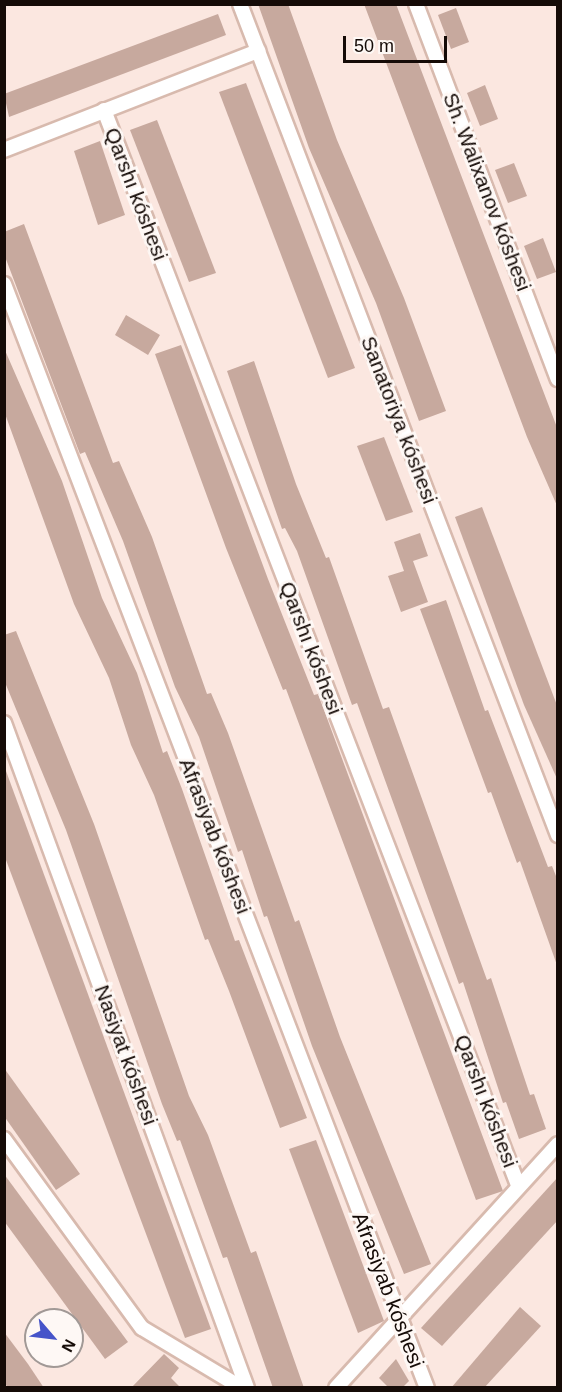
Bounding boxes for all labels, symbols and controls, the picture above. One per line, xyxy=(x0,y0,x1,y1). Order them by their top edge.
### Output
scale bar xyxy=(346,24,450,62)
text: 50 m xyxy=(354,36,394,56)
street label: Sh. Walixanov kóshesi xyxy=(438,89,536,295)
street label: Qarshı kóshesi xyxy=(99,124,173,264)
street label: Sanatoriya kóshesi xyxy=(355,333,443,507)
street label: Qarshı kóshesi xyxy=(274,578,348,718)
street label: Afrasiyab kóshesi xyxy=(174,755,256,917)
street label: Nasiyat kóshesi xyxy=(89,982,163,1128)
street label: Qarshı kóshesi xyxy=(449,1031,523,1171)
street label: Afrasiyab kóshesi xyxy=(347,1209,429,1371)
north arrow xyxy=(24,1308,84,1368)
text: N xyxy=(58,1337,79,1355)

